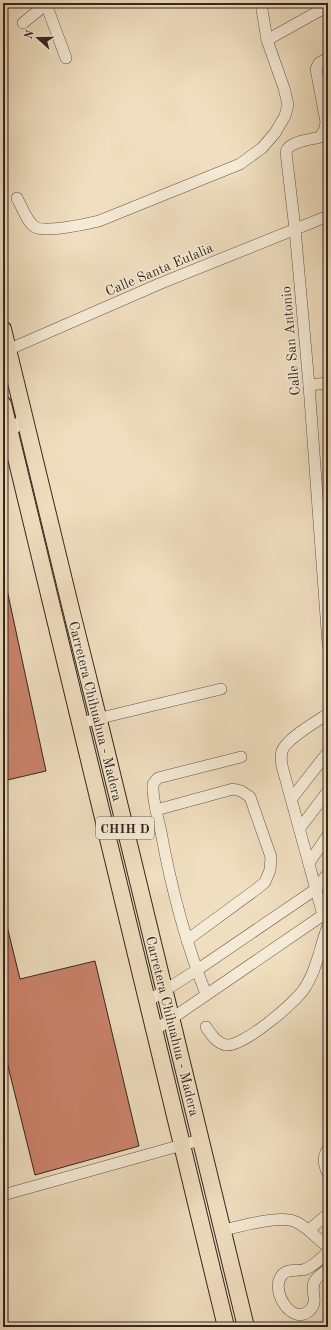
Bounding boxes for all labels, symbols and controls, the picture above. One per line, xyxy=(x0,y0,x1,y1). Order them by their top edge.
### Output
north arrow xyxy=(18,18,58,58)
text: N xyxy=(23,29,37,41)
street label: Calle Santa Eulalia xyxy=(104,241,215,299)
street label: Calle San Antonio xyxy=(279,286,303,396)
street label: Carretera Chihuahua - Madera xyxy=(66,620,124,803)
road number: CHIH D xyxy=(96,817,154,839)
street label: Carretera Chihuahua - Madera xyxy=(143,935,201,1118)

